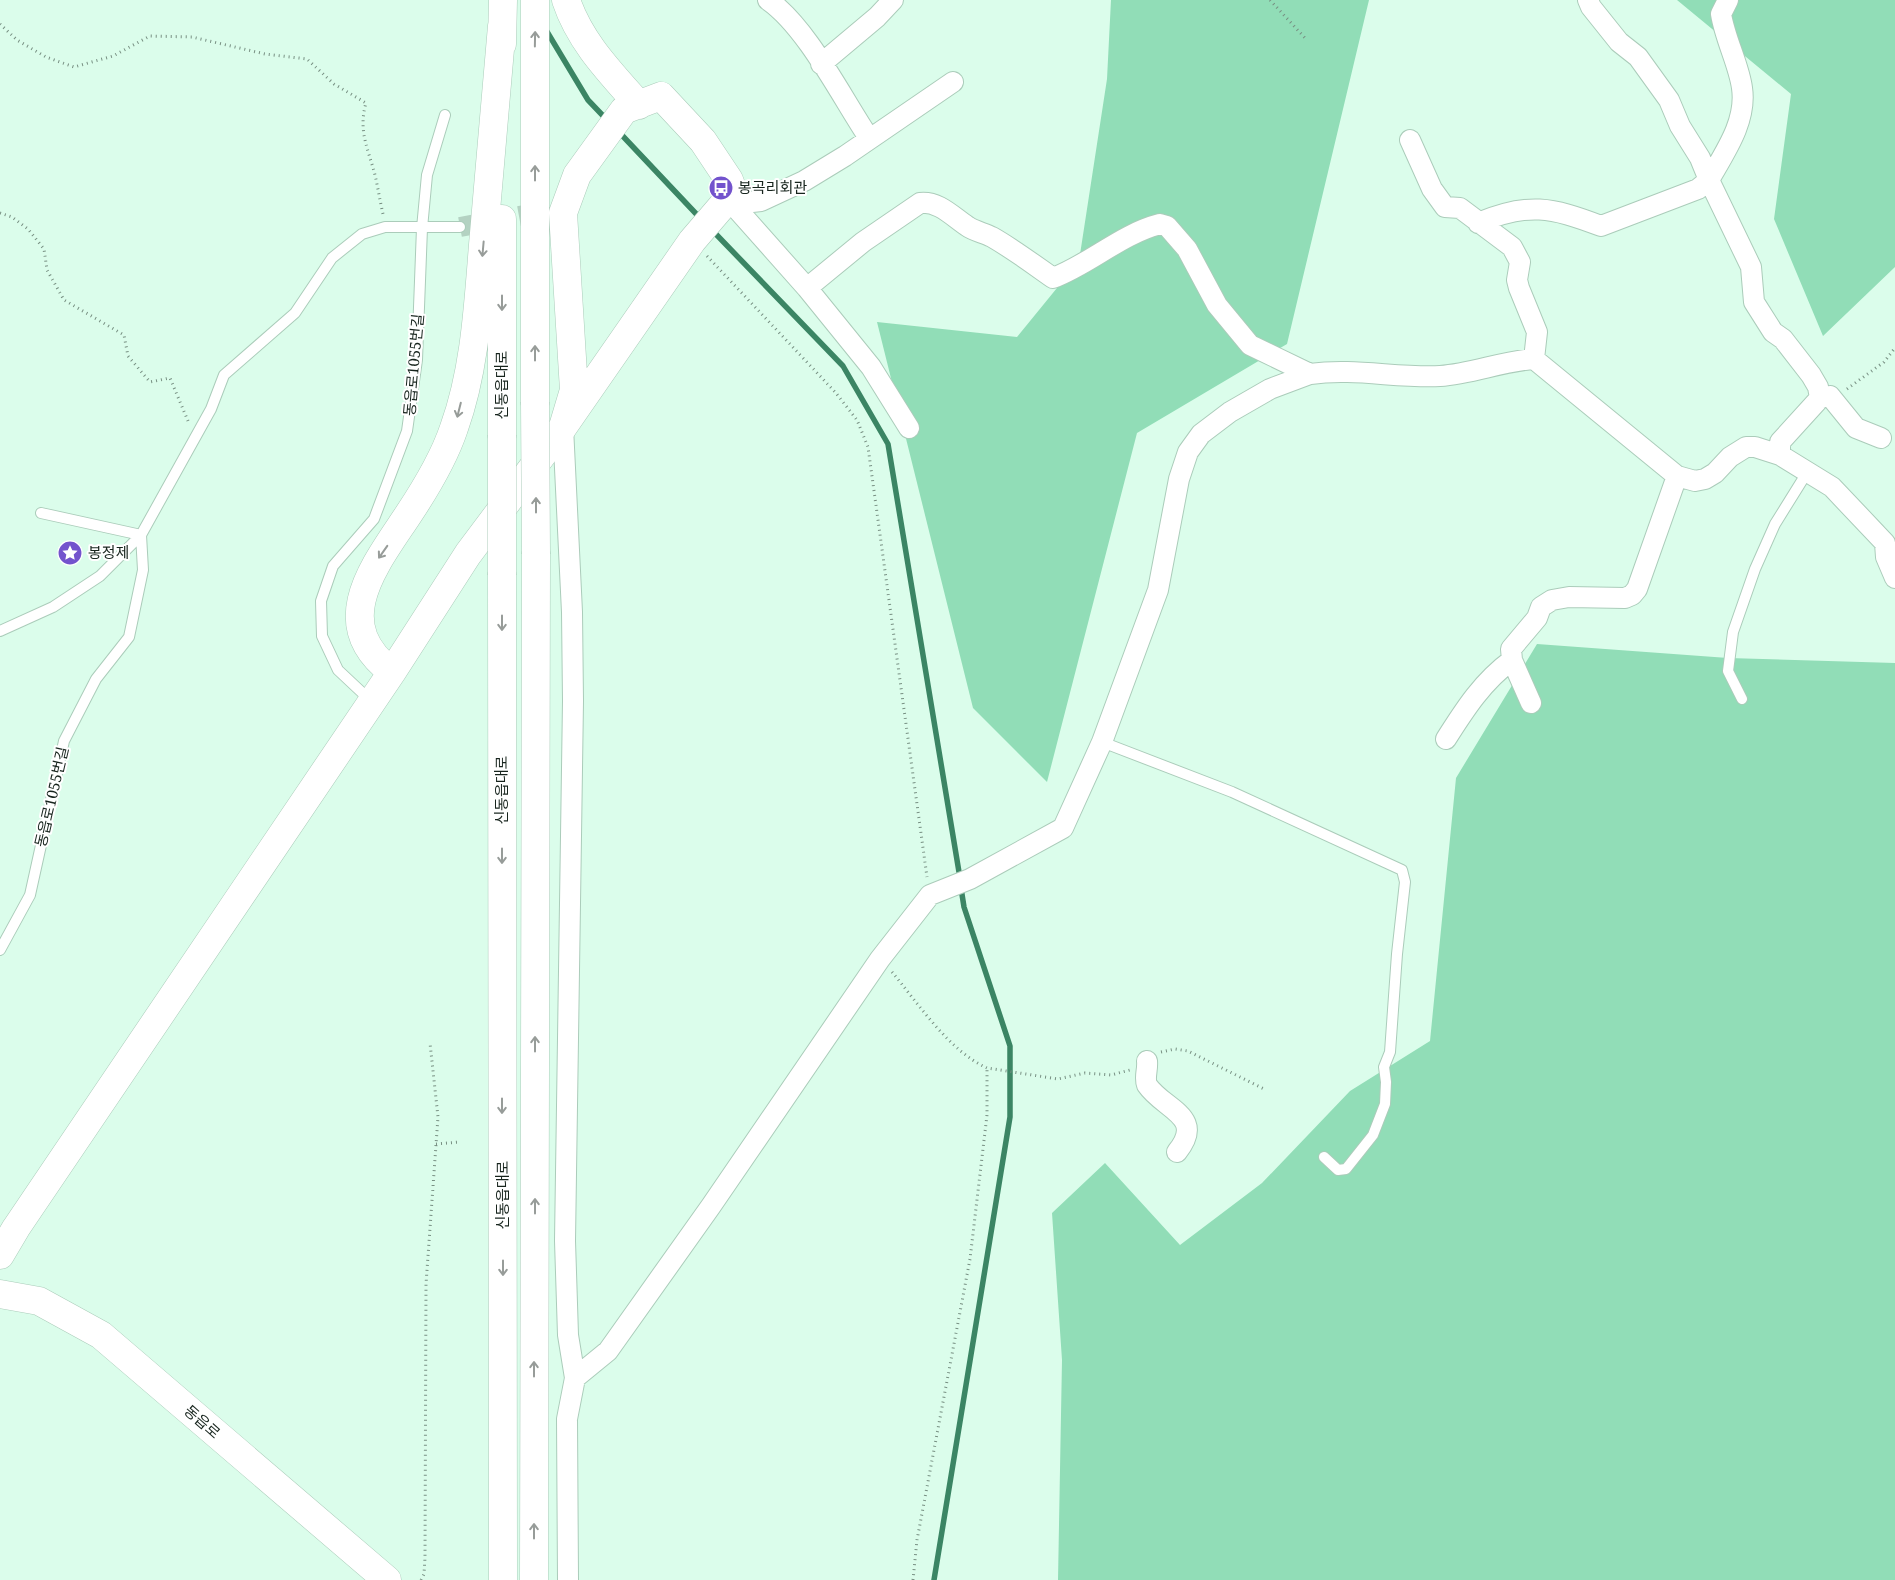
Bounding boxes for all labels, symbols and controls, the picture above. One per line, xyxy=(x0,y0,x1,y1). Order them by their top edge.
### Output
one-way arrow xyxy=(530,31,540,48)
one-way arrow xyxy=(530,166,540,182)
bus stop icon: 봉곡리회관 xyxy=(708,175,734,201)
place label: 봉곡리회관 xyxy=(738,177,807,197)
one-way arrow xyxy=(478,241,488,257)
one-way arrow xyxy=(497,294,507,310)
street label: 동읍로1055번길 xyxy=(399,313,427,417)
one-way arrow xyxy=(530,346,540,362)
street label: 신동읍대로 xyxy=(491,350,511,420)
one-way arrow xyxy=(454,401,463,417)
one-way arrow xyxy=(531,498,541,514)
place icon: 봉정제 xyxy=(57,540,83,566)
place label: 봉정제 xyxy=(88,542,129,562)
one-way arrow xyxy=(378,545,388,559)
one-way arrow xyxy=(497,615,507,631)
street label: 동읍로1055번길 xyxy=(30,745,72,849)
street label: 신동읍대로 xyxy=(491,755,511,825)
one-way arrow xyxy=(497,848,507,864)
one-way arrow xyxy=(530,1036,540,1052)
one-way arrow xyxy=(497,1098,507,1114)
street label: 신동읍대로 xyxy=(492,1160,512,1230)
one-way arrow xyxy=(530,1199,540,1215)
one-way arrow xyxy=(498,1260,508,1276)
one-way arrow xyxy=(529,1361,539,1378)
street label: 동읍로 xyxy=(180,1400,225,1442)
one-way arrow xyxy=(529,1524,539,1540)

